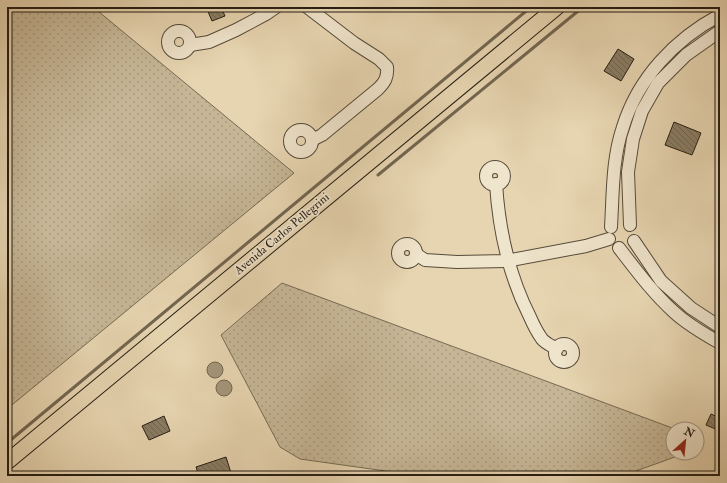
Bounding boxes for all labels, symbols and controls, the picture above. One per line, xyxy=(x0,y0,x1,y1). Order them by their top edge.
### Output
street label: Avenida Carlos Pellegrini xyxy=(231,190,333,279)
north arrow xyxy=(665,421,705,461)
text: N xyxy=(681,424,698,441)

